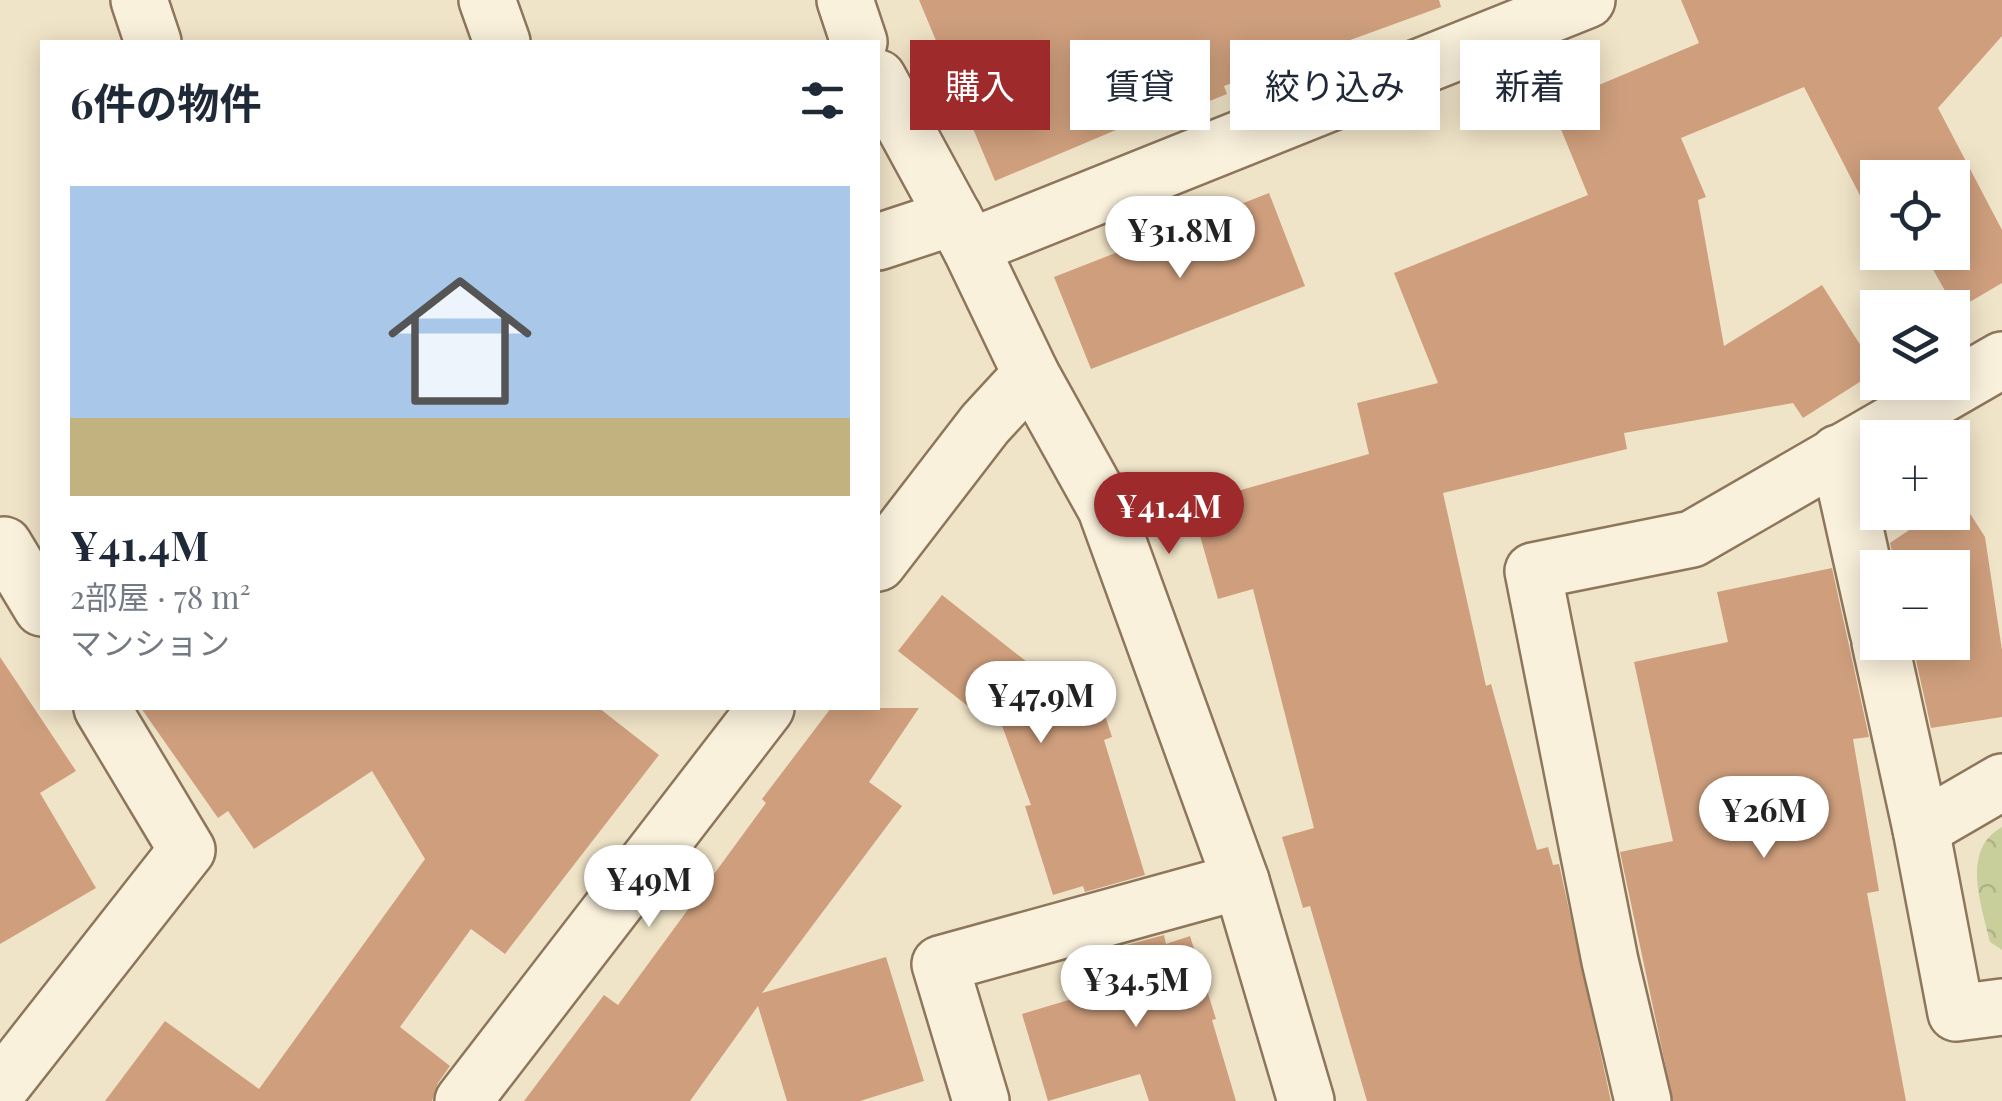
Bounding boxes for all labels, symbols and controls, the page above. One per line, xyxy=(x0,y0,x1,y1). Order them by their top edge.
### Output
chip: 購入 xyxy=(910,40,1050,130)
chip: 賃貸 xyxy=(1070,40,1210,130)
chip: 絞り込み xyxy=(1230,40,1440,130)
chip: 新着 xyxy=(1460,40,1600,130)
icon: filters xyxy=(795,73,850,128)
text: 6件の物件 xyxy=(70,74,262,130)
map controls xyxy=(1860,160,1970,660)
button: locate xyxy=(1860,160,1970,270)
pin: ¥31.8M xyxy=(1099,196,1261,281)
text: ¥31.8M xyxy=(1127,207,1233,250)
icon: home xyxy=(370,251,550,431)
button: layers xyxy=(1860,290,1970,400)
button: + xyxy=(1860,420,1970,530)
pin: ¥41.4M xyxy=(1088,472,1250,557)
text: ¥41.4M xyxy=(1116,483,1222,526)
text: ¥41.4M xyxy=(70,516,209,572)
button: − xyxy=(1860,550,1970,660)
text: 2部屋 · 78 m² xyxy=(70,574,251,617)
text: マンション xyxy=(70,620,230,663)
pin: ¥47.9M xyxy=(960,661,1122,746)
text: ¥47.9M xyxy=(987,672,1095,715)
pin: ¥26M xyxy=(1705,776,1823,861)
text: ¥26M xyxy=(1721,787,1807,830)
pin: ¥49M xyxy=(590,845,708,930)
text: ¥49M xyxy=(606,856,692,899)
pin: ¥34.5M xyxy=(1055,945,1217,1030)
text: ¥34.5M xyxy=(1083,956,1189,999)

